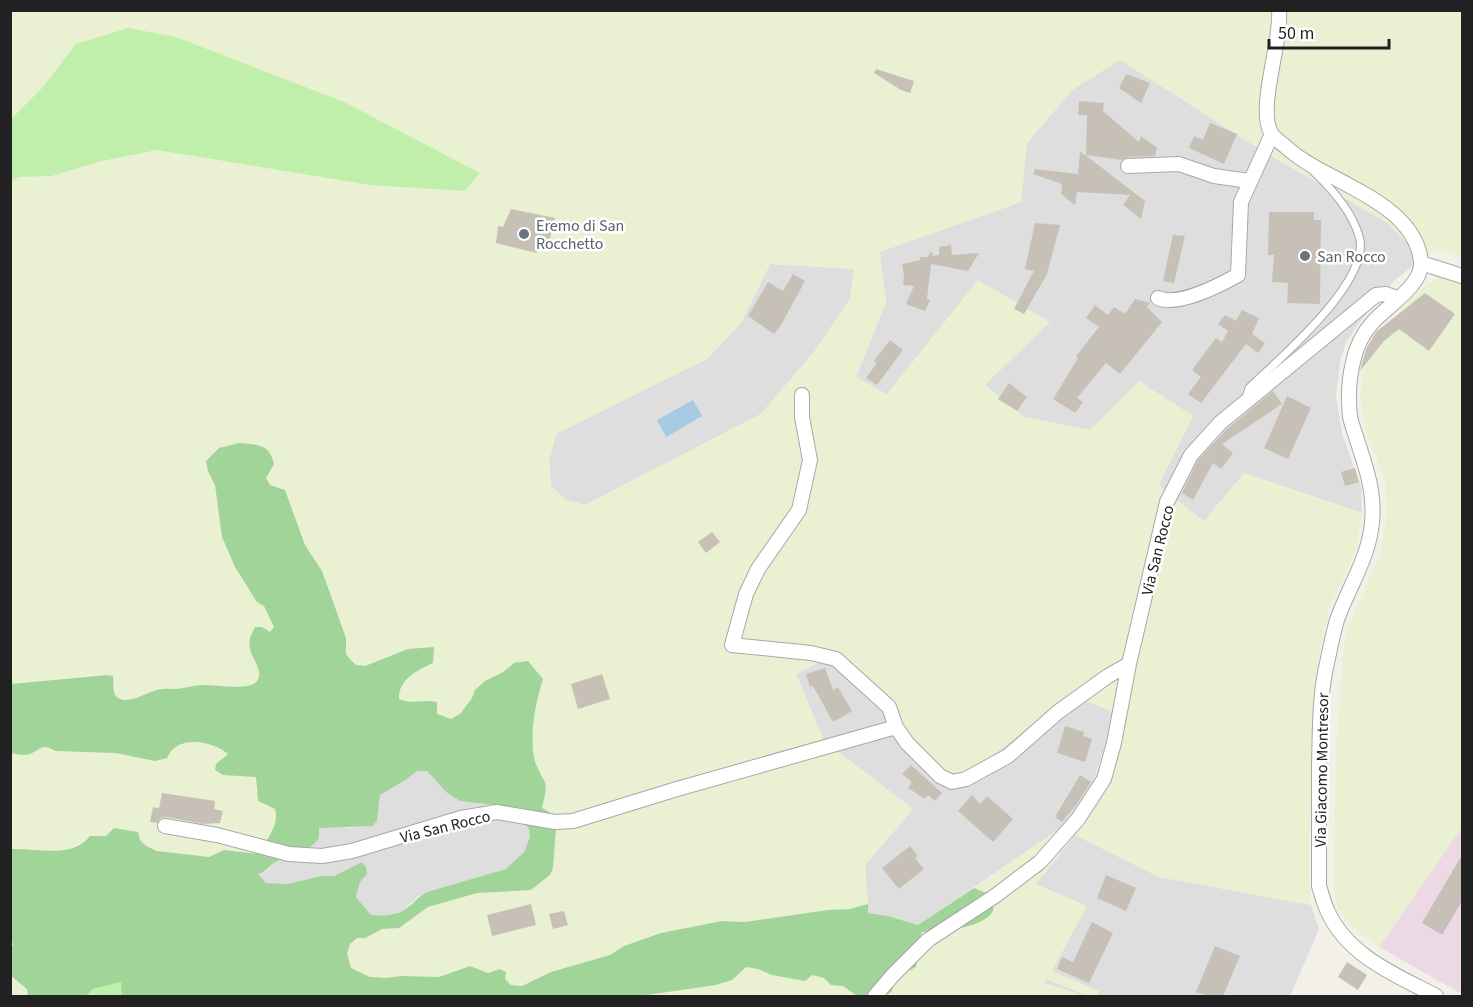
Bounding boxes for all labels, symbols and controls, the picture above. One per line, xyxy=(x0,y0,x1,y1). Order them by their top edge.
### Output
scale bar xyxy=(1269,12,1389,50)
text: 50 m xyxy=(1278,21,1314,46)
place label: Eremo di San Rocchetto xyxy=(536,215,624,255)
marker: Eremo di San Rocchetto xyxy=(517,227,531,241)
place label: San Rocco xyxy=(1317,246,1386,268)
marker: San Rocco xyxy=(1298,249,1312,263)
street label: Via San Rocco xyxy=(1136,503,1180,598)
street label: Via Giacomo Montresor xyxy=(1310,692,1334,848)
street label: Via San Rocco xyxy=(398,805,493,849)

